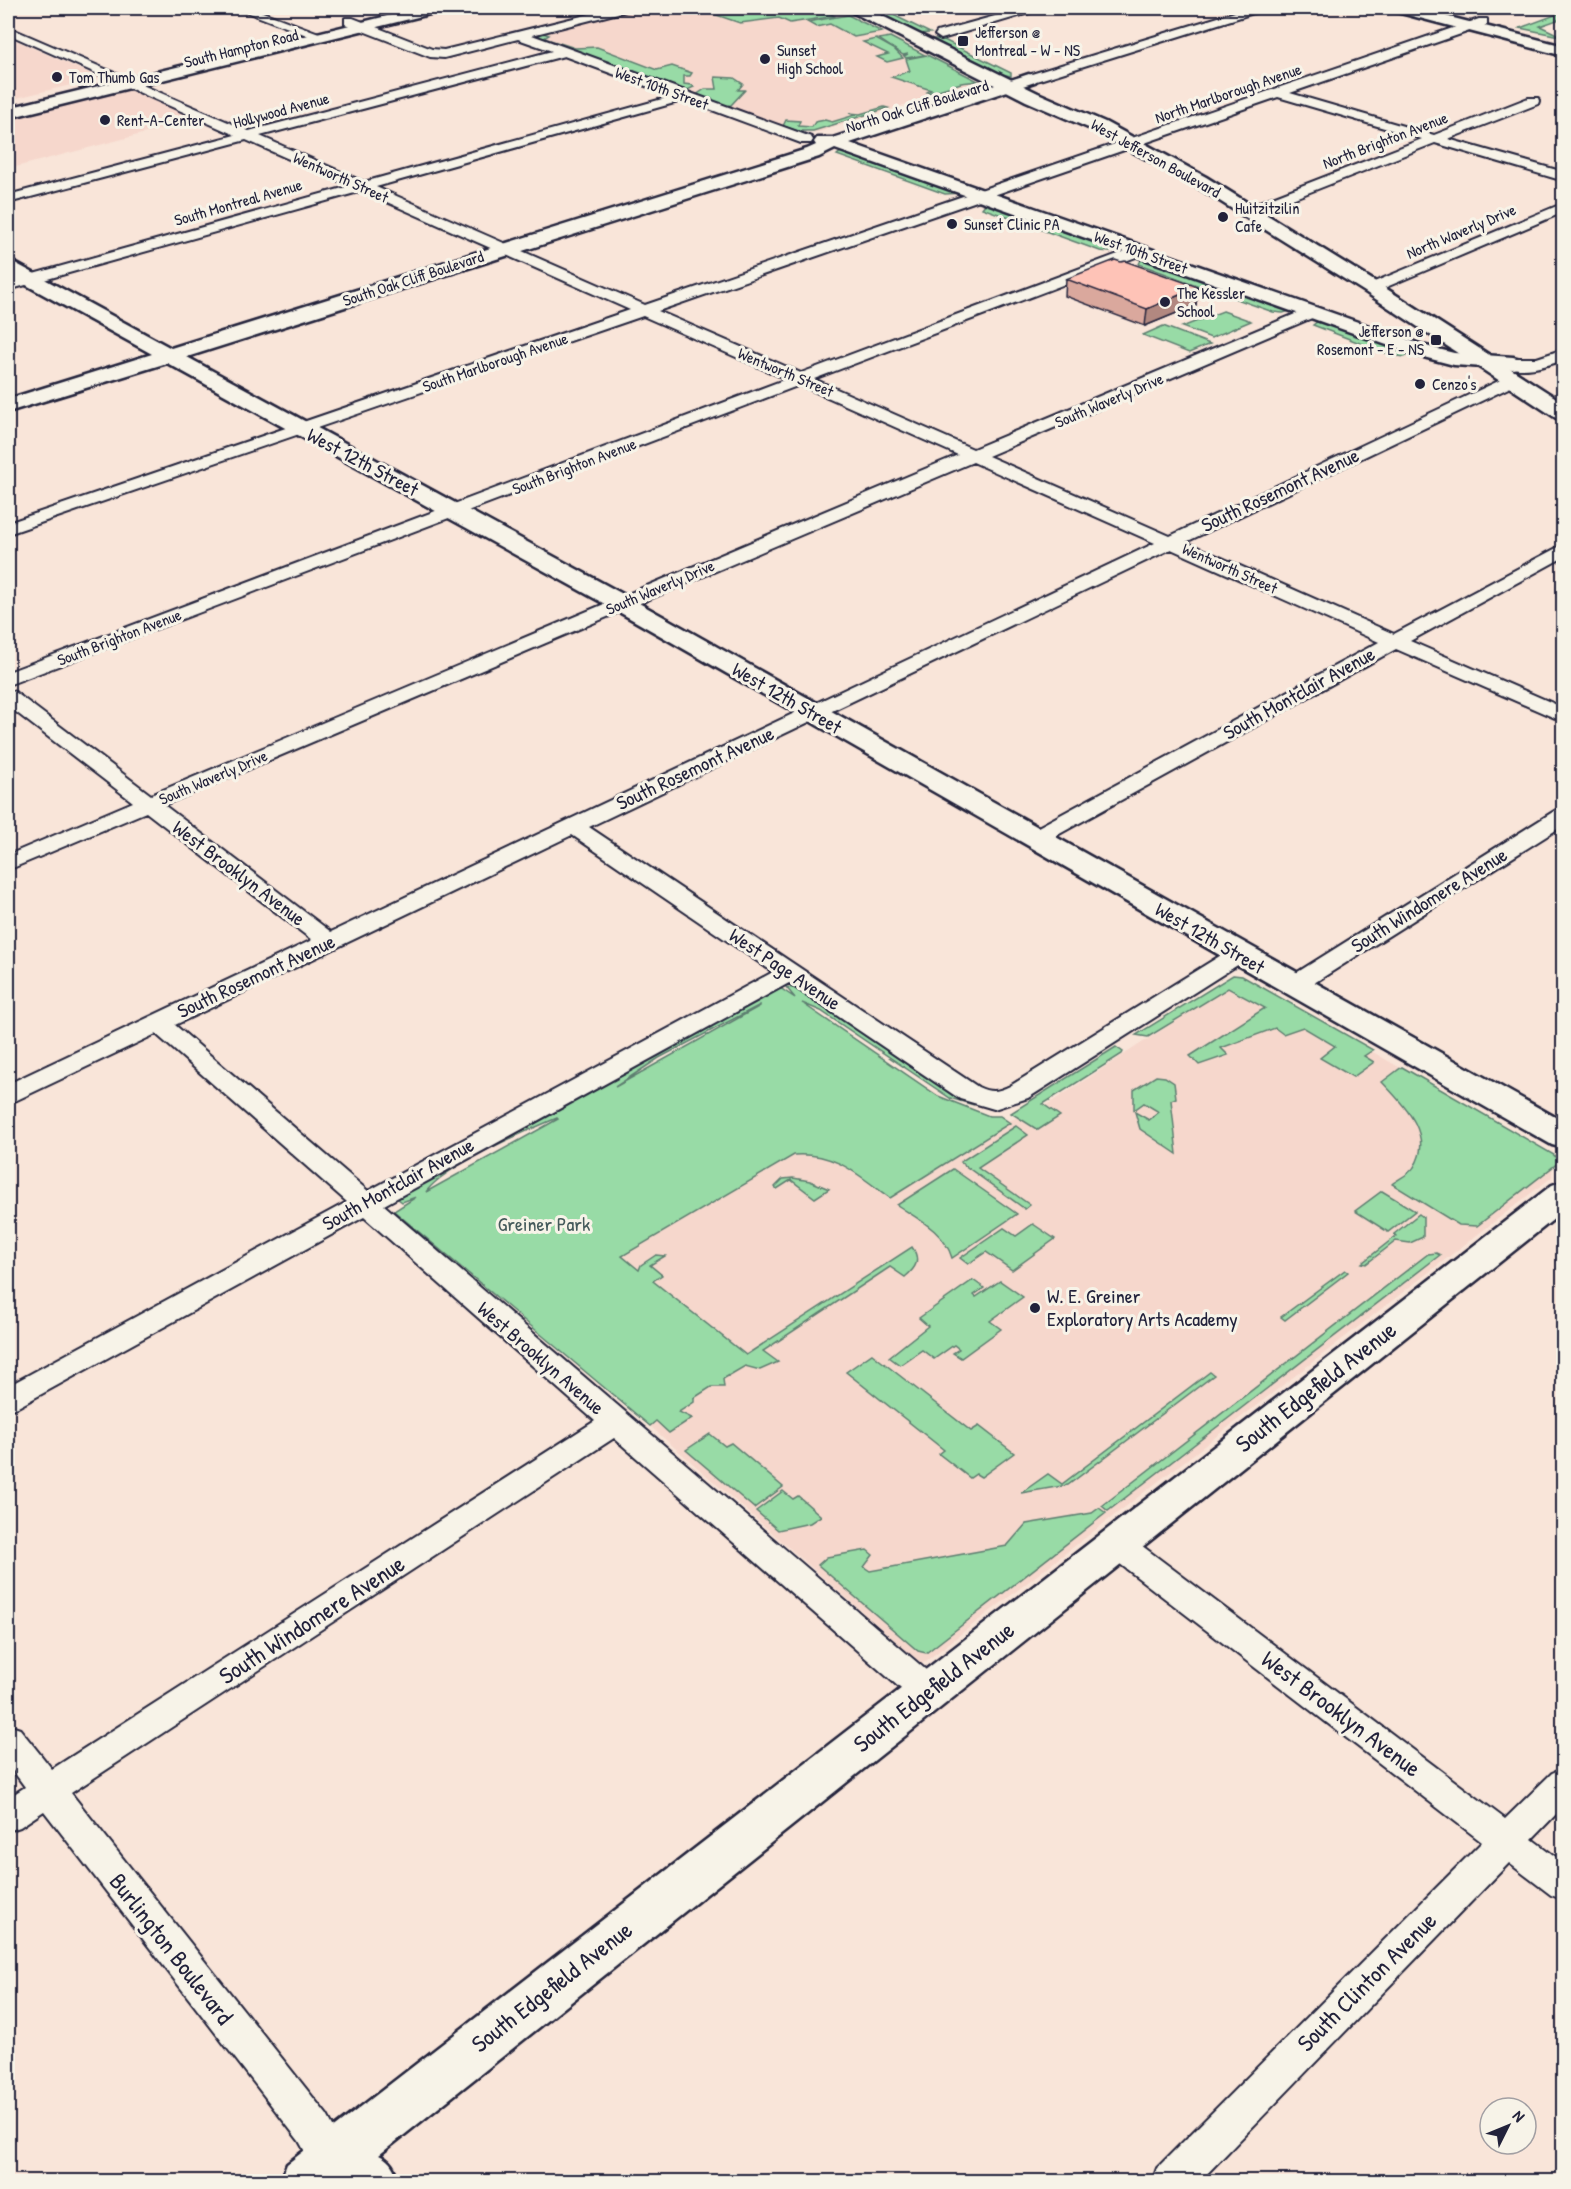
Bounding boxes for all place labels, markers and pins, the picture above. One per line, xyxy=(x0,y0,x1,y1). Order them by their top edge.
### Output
place label: Jefferson @ Montreal - W - NS xyxy=(975,21,1081,61)
marker: Jefferson @ Montreal - W - NS xyxy=(956,34,970,48)
place label: Sunset High School xyxy=(777,39,844,79)
marker: Sunset High School xyxy=(758,52,772,66)
place label: Tom Thumb Gas xyxy=(69,66,159,88)
marker: Tom Thumb Gas xyxy=(50,70,64,84)
place label: Rent-A-Center xyxy=(117,109,205,131)
marker: Rent-A-Center xyxy=(98,113,112,127)
place label: Huitzitzilin Cafe xyxy=(1235,197,1299,237)
marker: Huitzitzilin Cafe xyxy=(1216,210,1230,224)
place label: Sunset Clinic PA xyxy=(964,213,1060,235)
marker: Sunset Clinic PA xyxy=(945,217,959,231)
place label: The Kessler School xyxy=(1177,282,1245,322)
marker: The Kessler School xyxy=(1158,295,1172,309)
place label: Jefferson @ Rosemont - E - NS xyxy=(1317,320,1425,360)
marker: Jefferson @ Rosemont - E - NS xyxy=(1429,333,1443,347)
place label: Cenzo's xyxy=(1432,373,1476,395)
marker: Cenzo's xyxy=(1413,377,1427,391)
place label: W. E. Greiner Exploratory Arts Academy xyxy=(1047,1282,1238,1332)
marker: W. E. Greiner Exploratory Arts Academy xyxy=(1028,1301,1042,1315)

